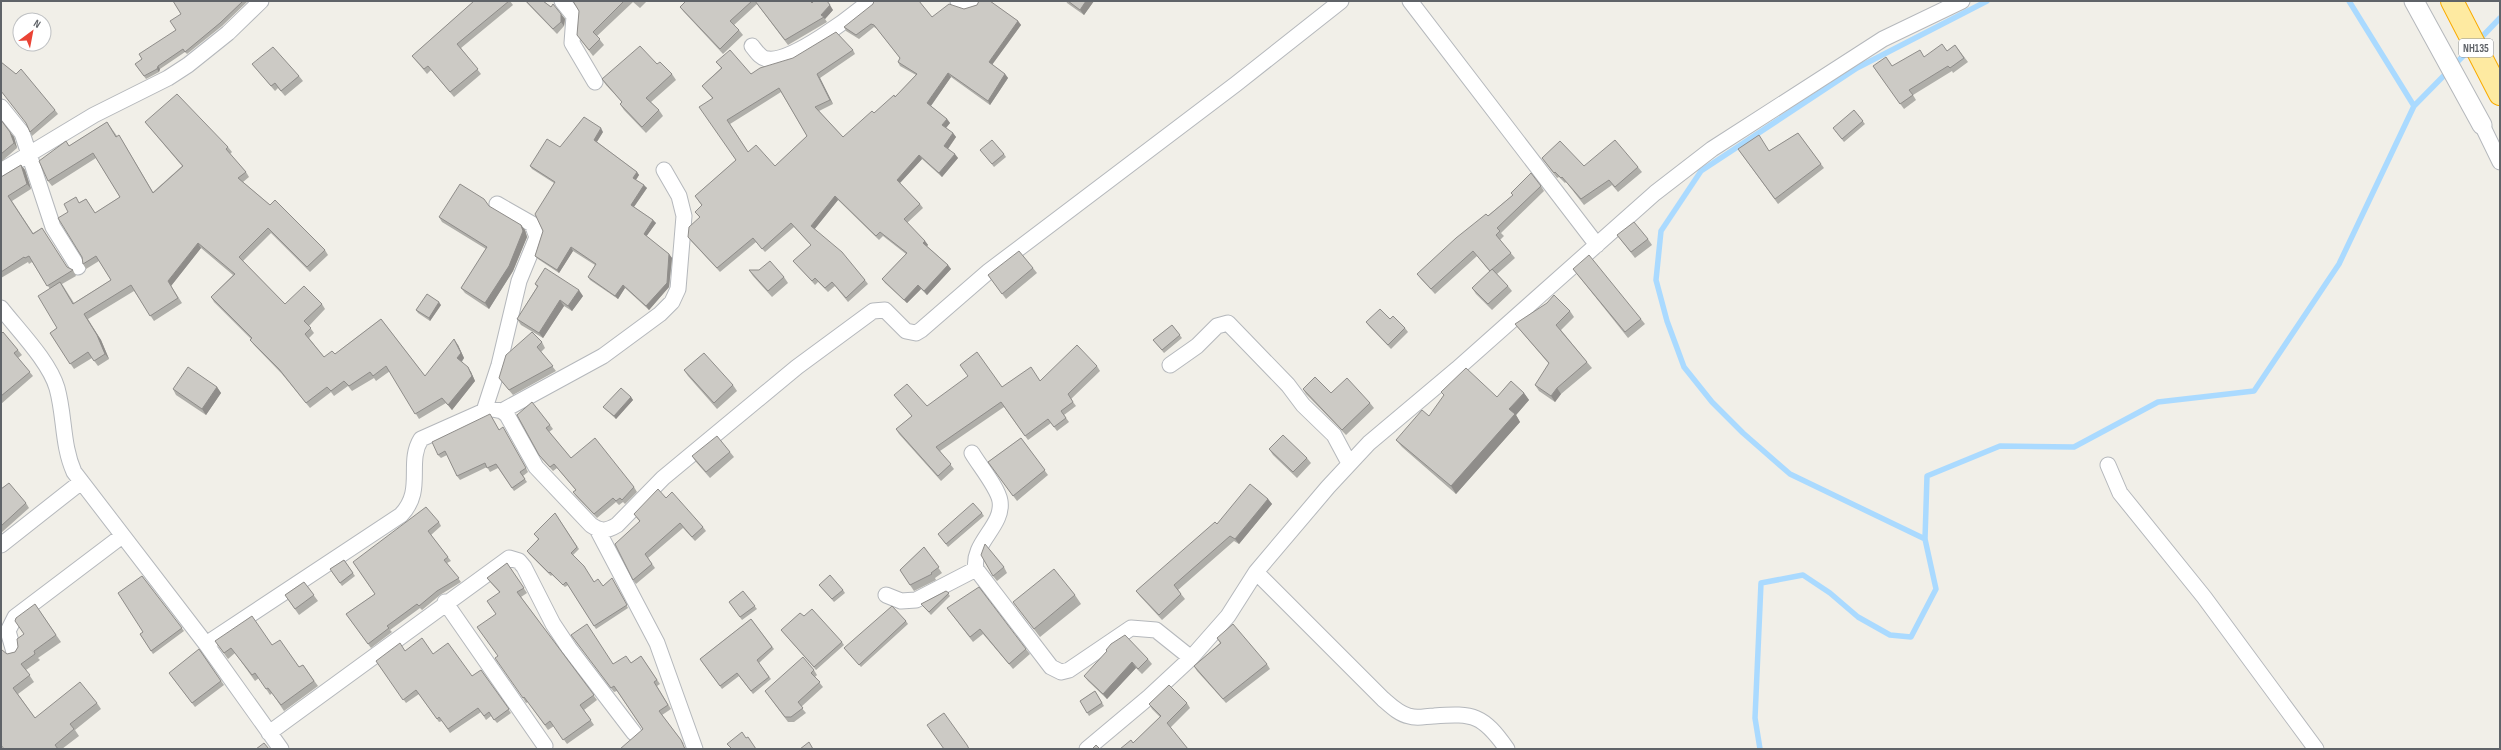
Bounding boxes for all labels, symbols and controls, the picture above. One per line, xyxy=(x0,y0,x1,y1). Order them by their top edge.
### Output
north arrow xyxy=(12,12,52,52)
text: N xyxy=(31,17,43,31)
road number: NH135 xyxy=(2459,39,2493,57)

